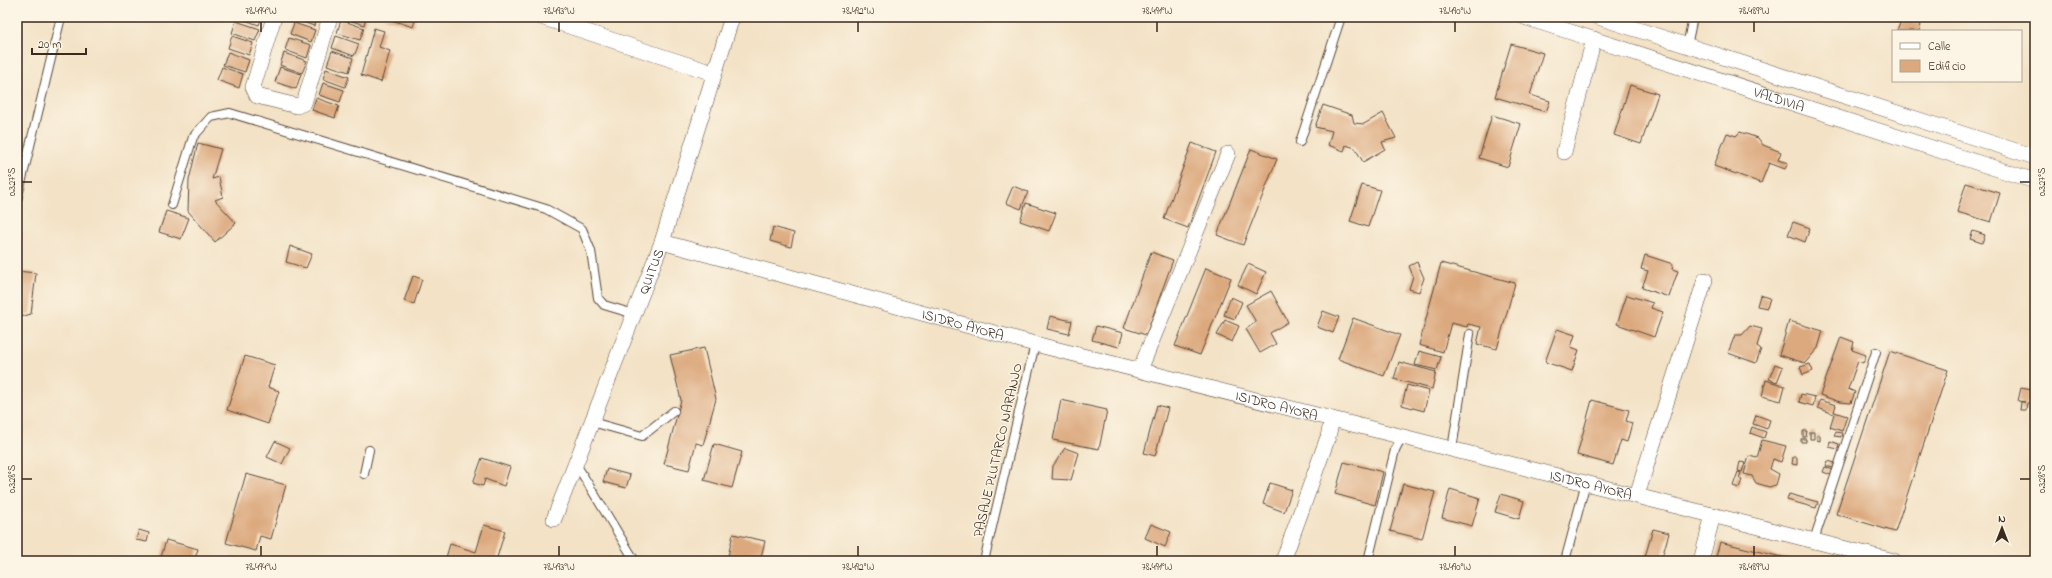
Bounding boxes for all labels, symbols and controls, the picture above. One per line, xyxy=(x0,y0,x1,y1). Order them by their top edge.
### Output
text: 78.494°W xyxy=(245,4,277,19)
text: 78.493°W xyxy=(543,4,575,19)
text: 78.492°W xyxy=(842,4,874,19)
text: 78.491°W xyxy=(1142,4,1173,19)
text: 78.490°W xyxy=(1439,4,1471,19)
text: 78.489°W xyxy=(1738,4,1770,19)
scale bar xyxy=(32,30,86,56)
legend xyxy=(1892,30,2022,82)
text: 20 m xyxy=(38,36,61,54)
text: Calle xyxy=(1928,38,1951,56)
text: Edificio xyxy=(1928,58,1966,76)
street label: VALDIVIA xyxy=(1750,82,1807,118)
text: 0.327°S xyxy=(5,167,20,196)
text: 0.327°S xyxy=(2035,167,2050,196)
street label: QUITUS xyxy=(634,246,670,297)
street label: ISIDRO AYORA xyxy=(919,304,1006,347)
street label: PASAJE PLUTARCO NARANJO xyxy=(968,361,1029,539)
street label: ISIDRO AYORA xyxy=(1233,386,1320,427)
text: 0.328°S xyxy=(5,464,20,493)
text: 0.328°S xyxy=(2035,464,2050,493)
street label: ISIDRO AYORA xyxy=(1547,465,1634,506)
north arrow xyxy=(1982,508,2022,548)
text: N xyxy=(1998,511,2006,527)
text: 78.494°W xyxy=(245,560,277,575)
text: 78.493°W xyxy=(543,560,575,575)
text: 78.492°W xyxy=(842,560,874,575)
text: 78.491°W xyxy=(1142,560,1173,575)
text: 78.490°W xyxy=(1439,560,1471,575)
text: 78.489°W xyxy=(1738,560,1770,575)

